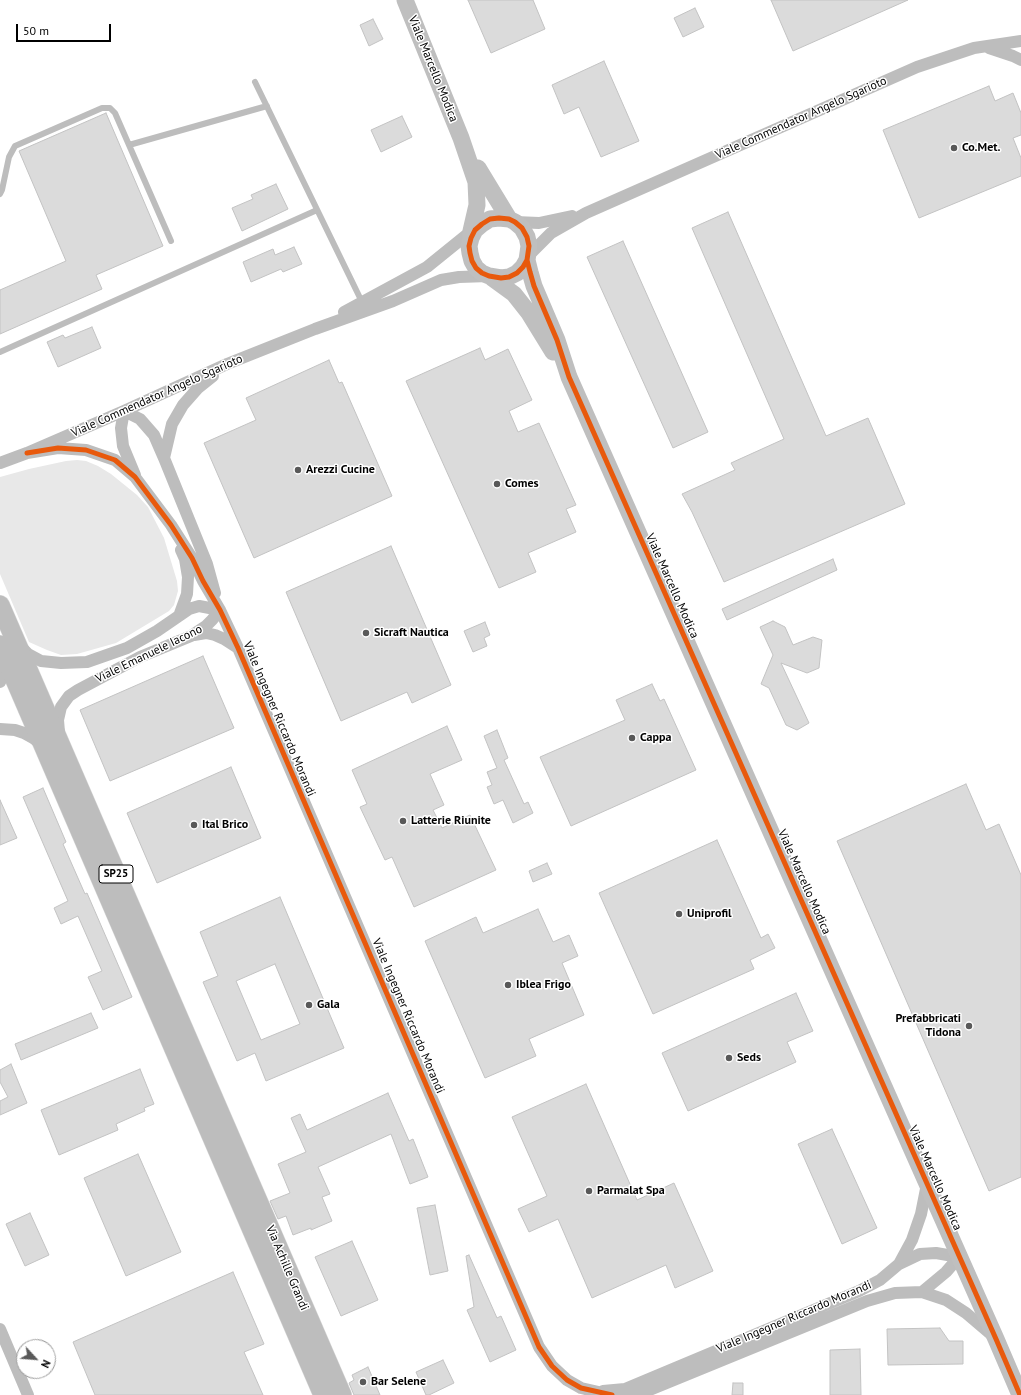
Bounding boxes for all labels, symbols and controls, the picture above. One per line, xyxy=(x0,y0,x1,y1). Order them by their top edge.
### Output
street label: Viale Marcello Modica xyxy=(405,14,461,124)
scale bar xyxy=(18,16,113,42)
text: 50 m xyxy=(23,23,49,38)
street label: Viale Commendator Angelo Sgarioto xyxy=(713,74,889,162)
place label: Co.Met. xyxy=(962,141,1000,155)
marker: Co.Met. xyxy=(949,143,959,153)
street label: Viale Commendator Angelo Sgarioto xyxy=(69,352,245,440)
place label: Arezzi Cucine xyxy=(306,463,375,477)
marker: Arezzi Cucine xyxy=(293,465,303,475)
place label: Comes xyxy=(505,477,539,491)
marker: Comes xyxy=(492,479,502,489)
street label: Viale Marcello Modica xyxy=(642,531,702,641)
street label: Viale Emanuele Iacono xyxy=(93,622,205,686)
place label: Sicraft Nautica xyxy=(374,626,449,640)
marker: Sicraft Nautica xyxy=(361,628,371,638)
street label: Viale Ingegner Riccardo Morandi xyxy=(240,639,318,799)
place label: Cappa xyxy=(640,731,671,745)
marker: Cappa xyxy=(627,733,637,743)
place label: Latterie Riunite xyxy=(411,814,491,828)
marker: Latterie Riunite xyxy=(398,816,408,826)
place label: Ital Brico xyxy=(202,818,248,832)
marker: Ital Brico xyxy=(189,820,199,830)
street label: Viale Marcello Modica xyxy=(774,827,834,937)
road number: SP25 xyxy=(99,865,133,883)
place label: Uniprofil xyxy=(687,907,732,921)
marker: Uniprofil xyxy=(674,909,684,919)
street label: Viale Ingegner Riccardo Morandi xyxy=(369,936,447,1096)
place label: Iblea Frigo xyxy=(516,978,571,992)
marker: Iblea Frigo xyxy=(503,980,513,990)
place label: Gala xyxy=(317,998,340,1012)
marker: Gala xyxy=(304,1000,314,1010)
place label: Prefabbricati Tidona xyxy=(896,1012,961,1040)
marker: Prefabbricati Tidona xyxy=(964,1021,974,1031)
place label: Seds xyxy=(737,1051,761,1065)
marker: Seds xyxy=(724,1053,734,1063)
street label: Viale Marcello Modica xyxy=(905,1123,965,1233)
place label: Parmalat Spa xyxy=(597,1184,665,1198)
marker: Parmalat Spa xyxy=(584,1186,594,1196)
street label: Via Achille Grandi xyxy=(263,1223,311,1313)
street label: Viale Ingegner Riccardo Morandi xyxy=(714,1278,874,1356)
north arrow xyxy=(16,1339,56,1379)
text: N xyxy=(38,1357,54,1370)
place label: Bar Selene xyxy=(371,1375,426,1389)
marker: Bar Selene xyxy=(358,1377,368,1387)

